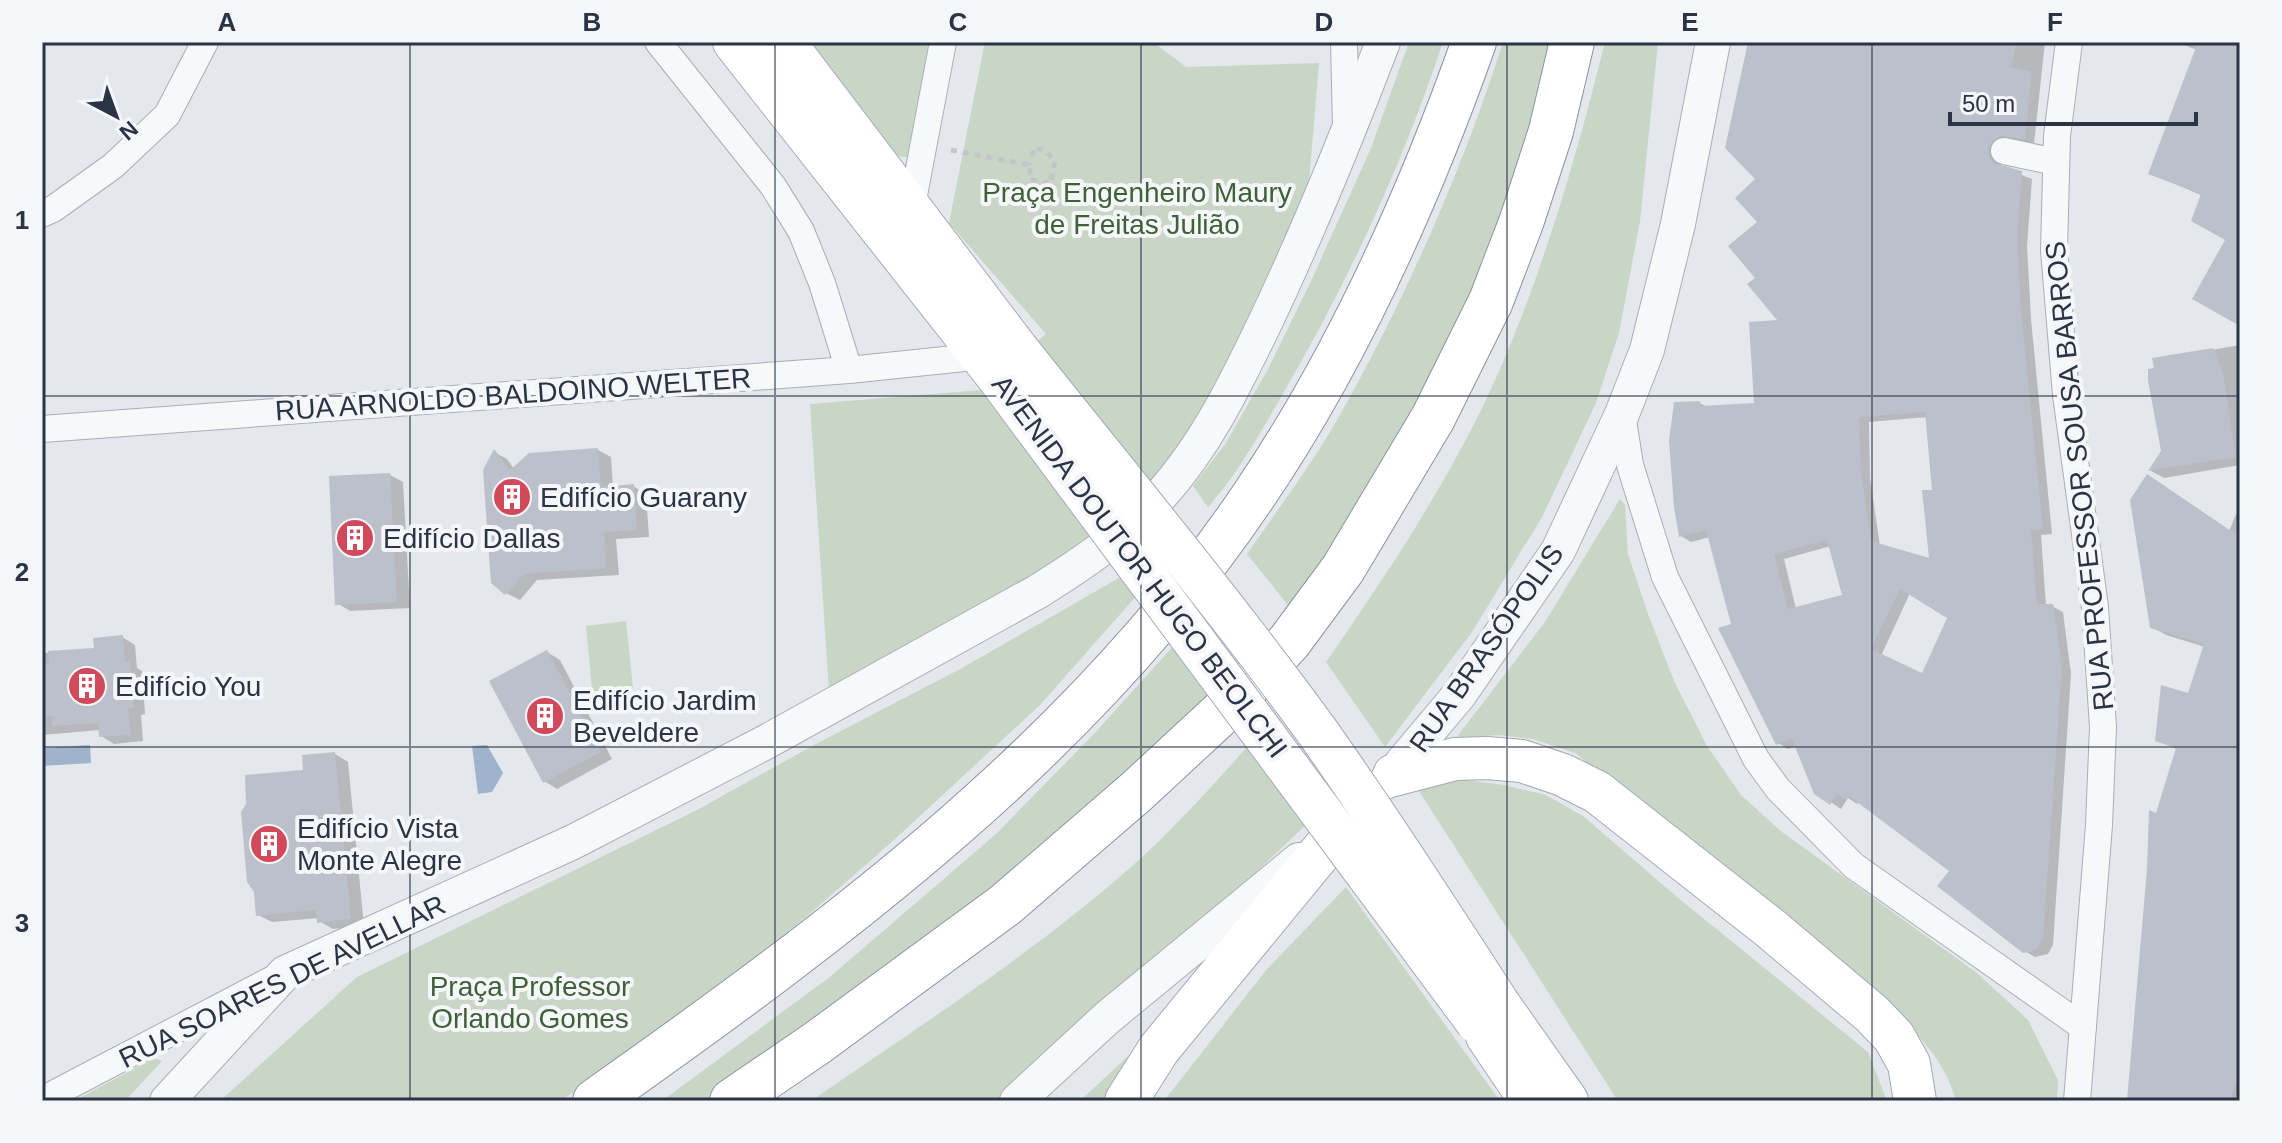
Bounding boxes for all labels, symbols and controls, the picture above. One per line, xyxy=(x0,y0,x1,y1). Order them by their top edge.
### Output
text: A xyxy=(218,7,237,37)
text: B xyxy=(583,7,601,37)
text: C xyxy=(949,7,968,37)
text: D xyxy=(1315,7,1333,37)
text: E xyxy=(1681,7,1699,37)
text: F xyxy=(2047,7,2063,37)
north arrow xyxy=(76,76,156,156)
scale bar xyxy=(1950,76,2196,126)
text: 50 m xyxy=(1962,90,2015,117)
text: N xyxy=(115,116,143,145)
park label: Praça Engenheiro Maury de Freitas Julião xyxy=(982,177,1292,240)
text: 1 xyxy=(15,205,29,235)
street label: RUA PROFESSOR SOUSA BARROS xyxy=(2039,240,2120,712)
street label: RUA ARNOLDO BALDOINO WELTER xyxy=(274,362,752,427)
street label: AVENIDA DOUTOR HUGO BEOLCHI xyxy=(986,369,1294,763)
building icon: Edifício Guarany xyxy=(491,476,533,518)
place label: Edifício Guarany xyxy=(540,482,747,513)
building icon: Edifício Dallas xyxy=(334,517,376,559)
place label: Edifício Dallas xyxy=(383,523,560,554)
street label: RUA BRASÓPOLIS xyxy=(1403,539,1570,758)
text: 2 xyxy=(15,557,29,587)
building icon: Edifício You xyxy=(66,665,108,707)
place label: Edifício You xyxy=(115,671,261,702)
place label: Edifício Jardim Beveldere xyxy=(573,685,757,748)
building icon: Edifício Jardim Beveldere xyxy=(524,695,566,737)
place label: Edifício Vista Monte Alegre xyxy=(297,813,462,876)
building icon: Edifício Vista Monte Alegre xyxy=(248,823,290,865)
street label: RUA SOARES DE AVELLAR xyxy=(114,889,450,1074)
text: 3 xyxy=(15,908,29,938)
park label: Praça Professor Orlando Gomes xyxy=(430,971,630,1034)

